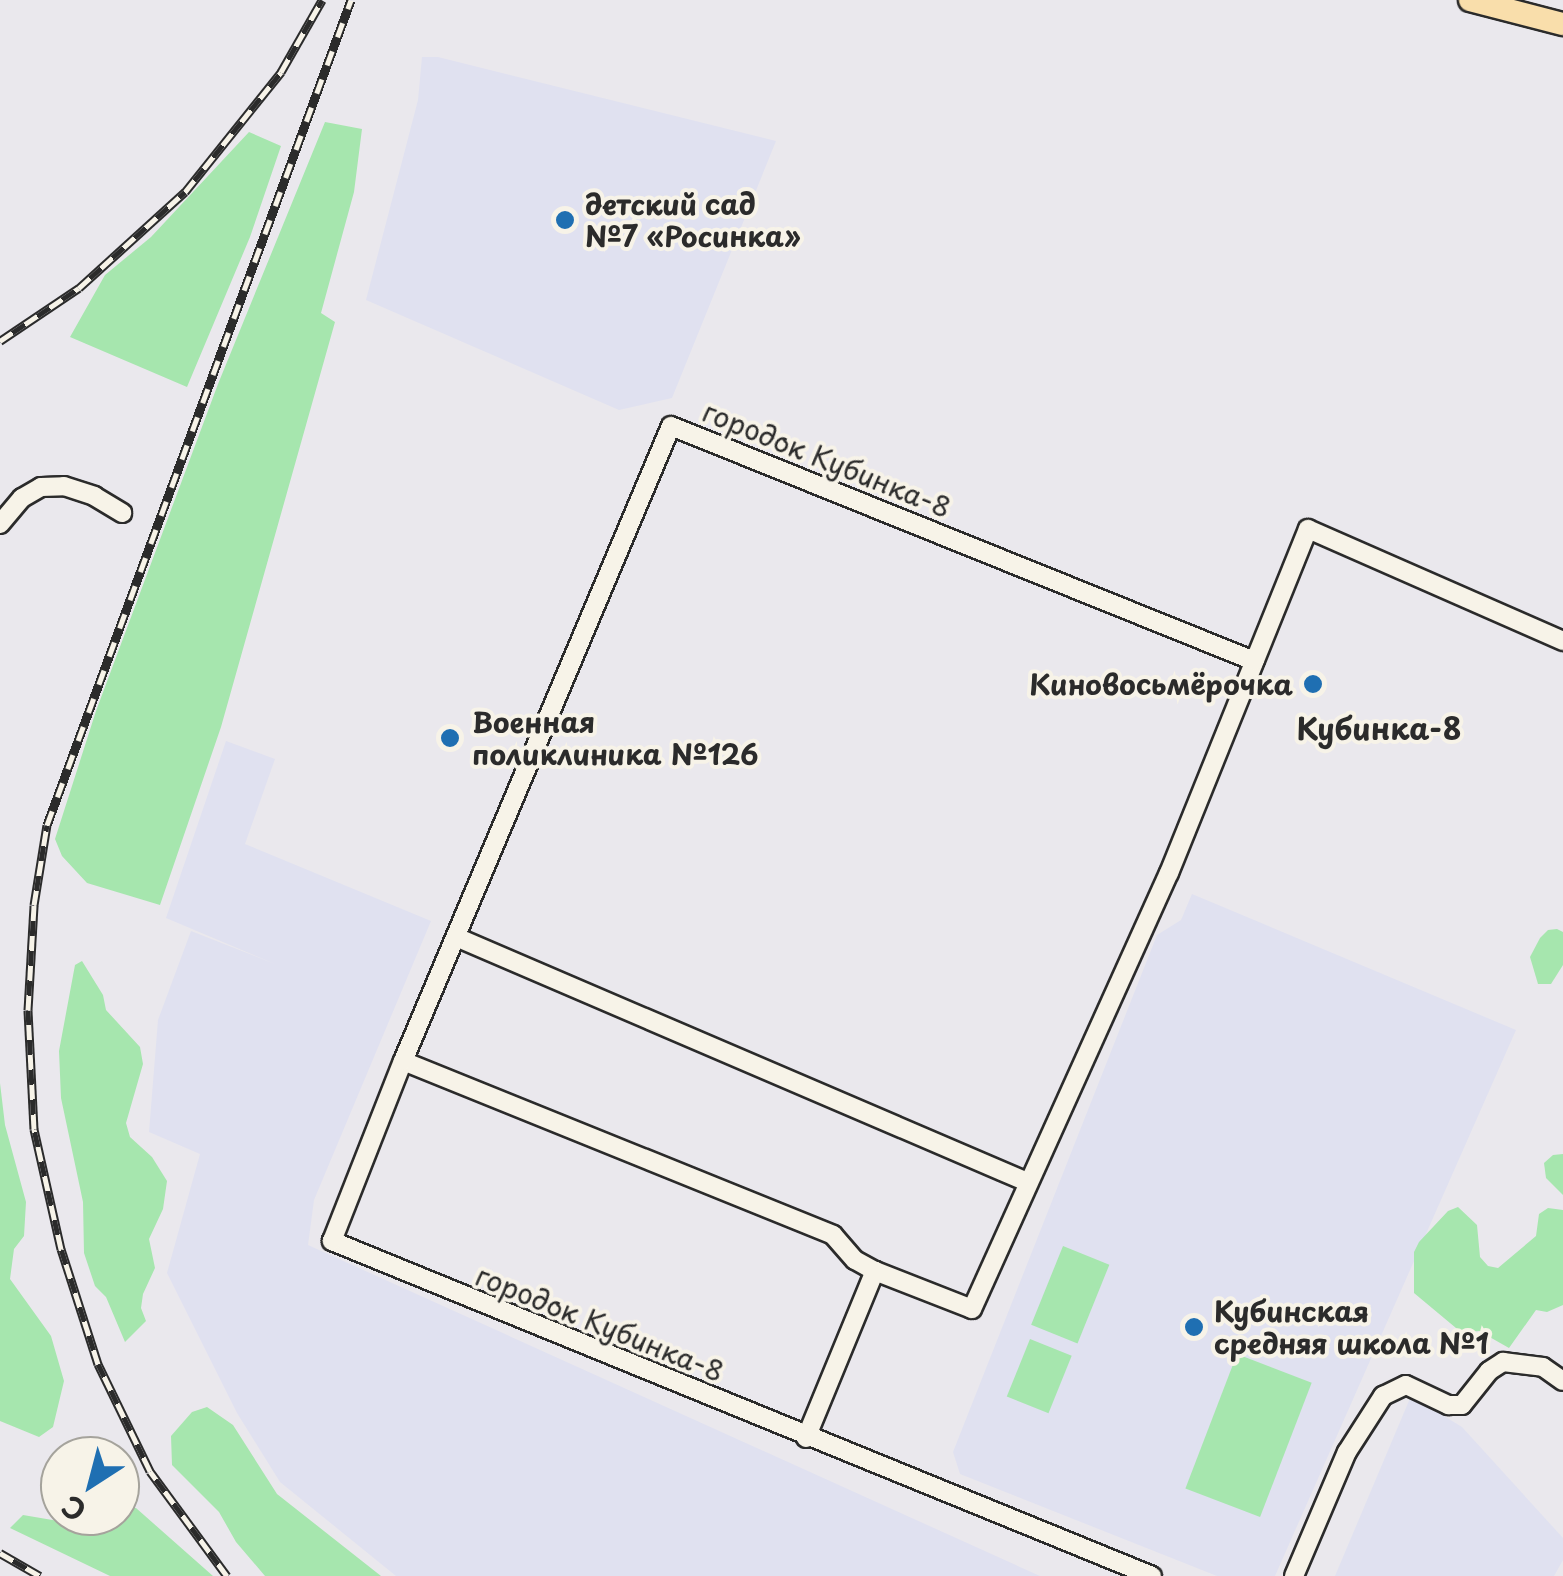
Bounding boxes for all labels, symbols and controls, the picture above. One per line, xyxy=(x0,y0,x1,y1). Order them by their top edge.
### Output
place label: детский сад №7 «Росинка» xyxy=(585,187,801,253)
marker: детский сад №7 «Росинка» xyxy=(554,209,576,231)
street label: городок Кубинка-8 xyxy=(698,394,956,524)
place label: Киновосьмёрочка xyxy=(1029,667,1293,701)
marker: Киновосьмёрочка xyxy=(1302,673,1324,695)
place label: Военная поликлиника №126 xyxy=(472,705,759,771)
district label: Кубинка-8 xyxy=(1296,710,1462,746)
marker: Военная поликлиника №126 xyxy=(437,725,463,751)
street label: городок Кубинка-8 xyxy=(471,1258,729,1388)
place label: Кубинская средняя школа №1 xyxy=(1214,1294,1492,1360)
marker: Кубинская средняя школа №1 xyxy=(1183,1316,1205,1338)
north arrow xyxy=(40,1436,140,1536)
text: С xyxy=(52,1485,94,1533)

